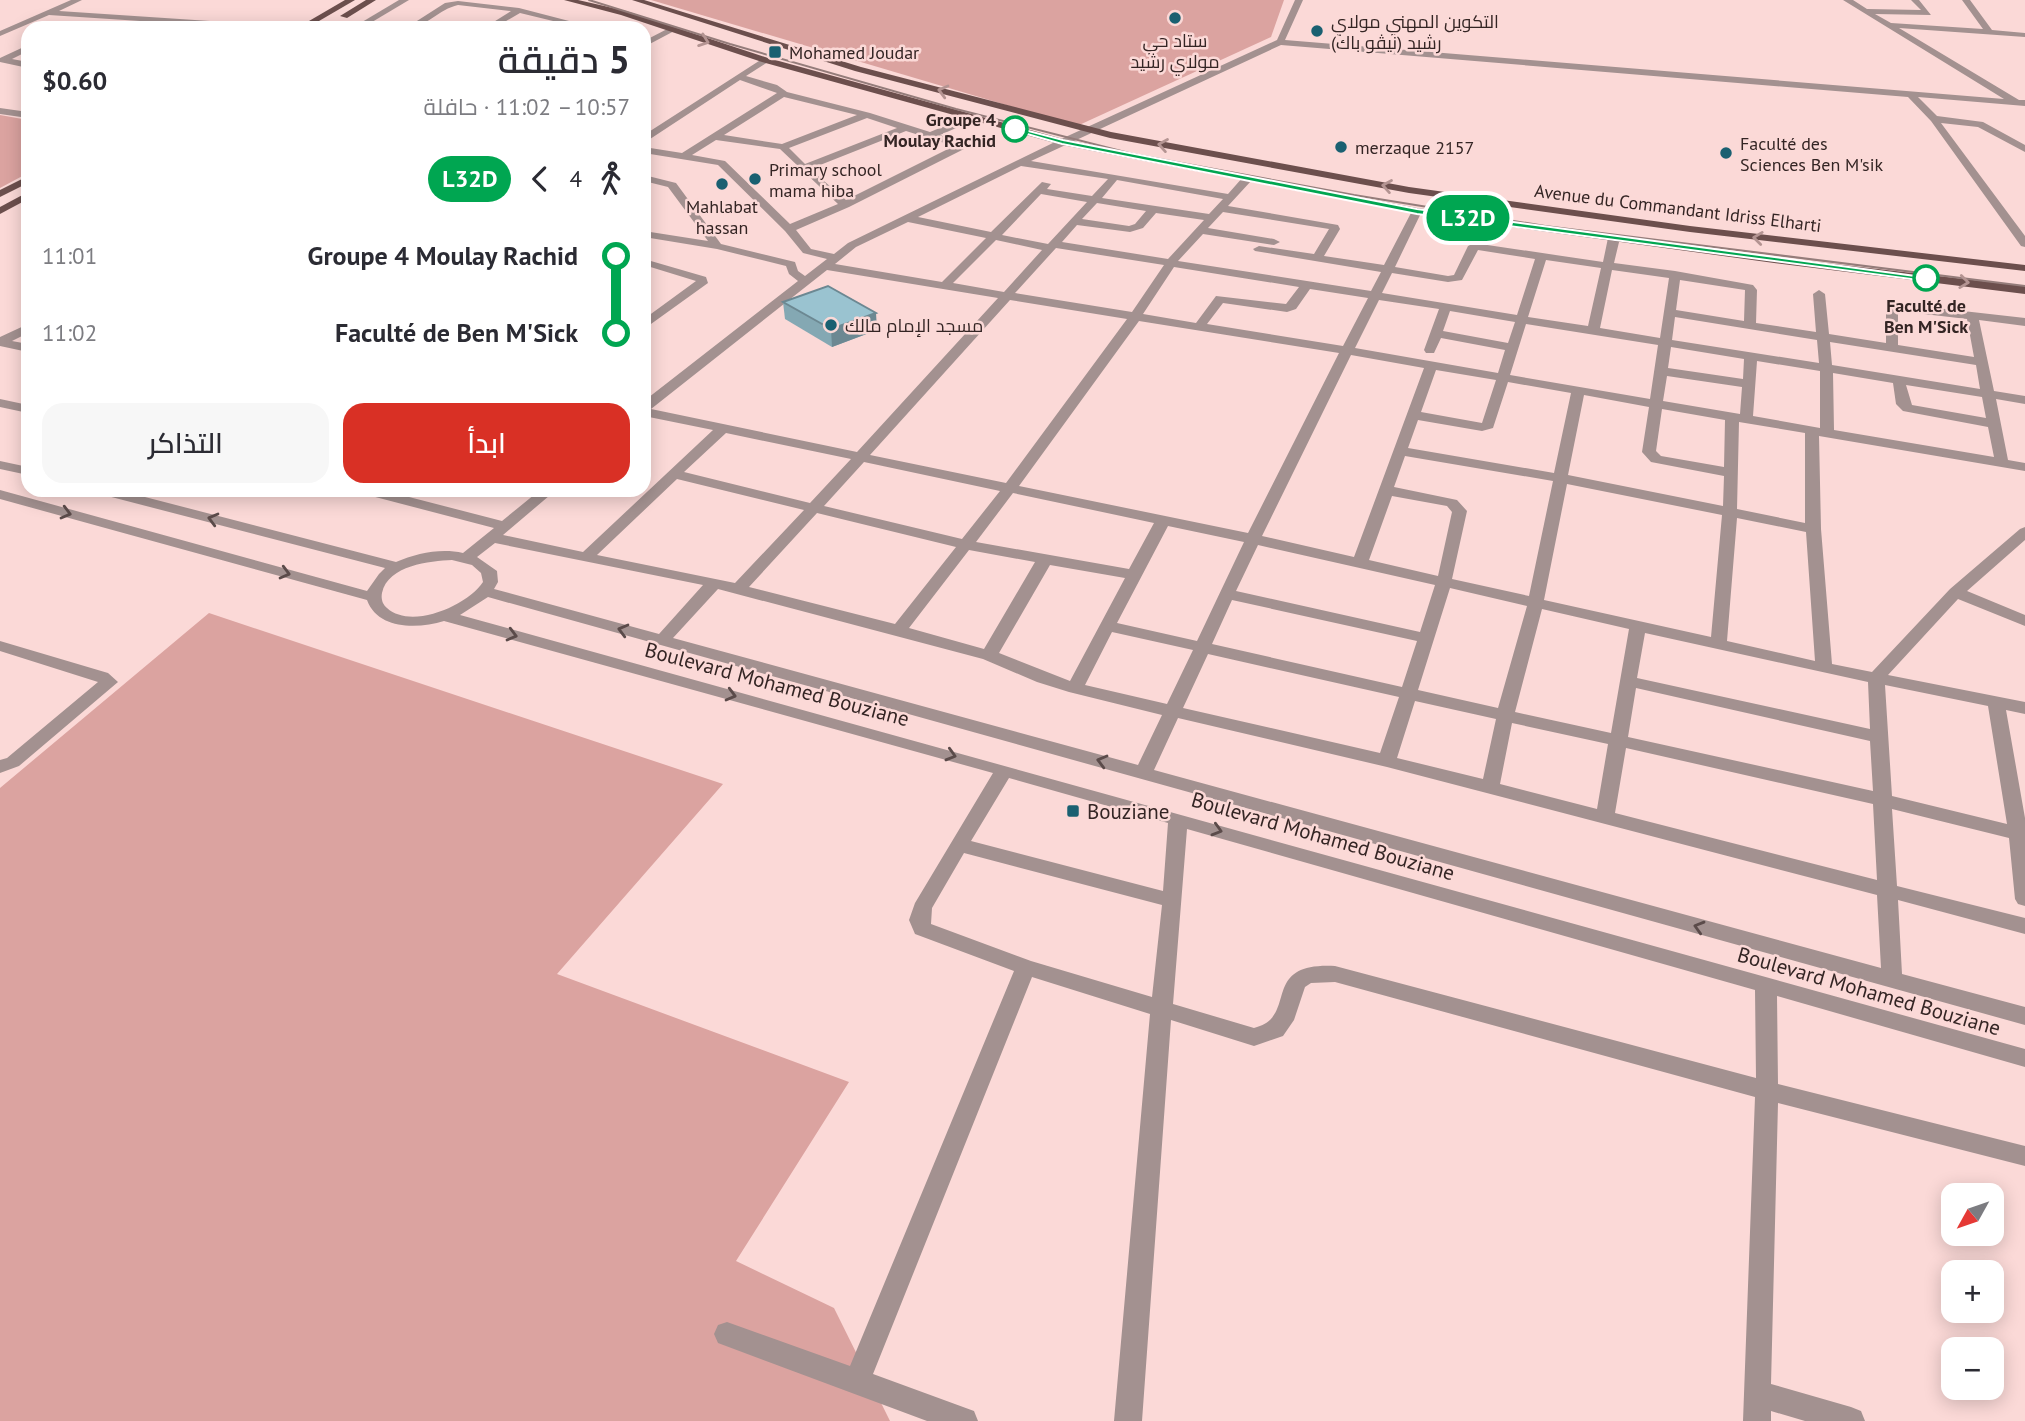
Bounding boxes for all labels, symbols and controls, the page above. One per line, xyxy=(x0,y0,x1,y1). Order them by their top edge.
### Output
marker: ستاد حي مولاي رشيد xyxy=(1167,10,1183,26)
place label: التكوين المهني مولاي رشيد (نيڤو باك) xyxy=(1331,10,1499,54)
marker: التكوين المهني مولاي رشيد (نيڤو باك) xyxy=(1309,23,1325,39)
place label: ستاد حي مولاي رشيد xyxy=(1130,29,1220,76)
one-way arrow xyxy=(697,33,709,47)
text: 5 دقيقة xyxy=(498,34,630,83)
place label: Mohamed Joudar xyxy=(789,41,919,64)
marker: Mohamed Joudar xyxy=(767,44,783,60)
text: $0.60 xyxy=(42,64,107,97)
one-way arrow xyxy=(937,85,949,99)
text: 10:57 – 11:02 · حافلة xyxy=(424,92,630,121)
place label: Groupe 4 Moulay Rachid xyxy=(884,108,996,152)
marker: Groupe 4 Moulay Rachid xyxy=(1002,116,1028,142)
place label: Faculté des Sciences Ben M'sik xyxy=(1740,132,1883,176)
place label: merzaque 2157 xyxy=(1355,136,1474,159)
one-way arrow xyxy=(1157,138,1169,153)
marker: merzaque 2157 xyxy=(1333,139,1349,155)
marker: Faculté des Sciences Ben M'sik xyxy=(1718,145,1734,161)
place label: Primary school mama hiba xyxy=(769,158,882,202)
icon: back xyxy=(521,160,559,198)
icon: walk xyxy=(592,160,630,198)
text: L32D xyxy=(442,163,497,194)
text: 4 xyxy=(569,164,582,193)
marker: Primary school mama hiba xyxy=(747,171,763,187)
marker: Mahlabat hassan xyxy=(714,176,730,192)
one-way arrow xyxy=(1381,179,1393,194)
street label: Avenue du Commandant Idriss Elharti xyxy=(1533,179,1823,237)
place label: Mahlabat hassan xyxy=(686,195,758,239)
line badge: L32D xyxy=(1419,195,1517,241)
text: L32D xyxy=(1440,202,1496,233)
one-way arrow xyxy=(1752,230,1764,245)
text: Groupe 4 Moulay Rachid xyxy=(308,239,578,272)
text: 11:01 xyxy=(42,241,97,270)
marker: Faculté de Ben M'Sick xyxy=(1913,265,1939,291)
one-way arrow xyxy=(1958,275,1970,290)
place label: Faculté de Ben M'Sick xyxy=(1884,294,1968,338)
place label: مسجد الإمام مالك xyxy=(845,314,983,338)
text: Faculté de Ben M'Sick xyxy=(335,316,578,349)
marker: مسجد الإمام مالك xyxy=(823,317,839,333)
text: 11:02 xyxy=(42,318,97,347)
button: التذاكر xyxy=(42,403,329,483)
button: ابدأ xyxy=(343,403,630,483)
one-way arrow xyxy=(60,504,72,519)
one-way arrow xyxy=(207,513,219,527)
one-way arrow xyxy=(279,565,291,580)
one-way arrow xyxy=(617,624,629,638)
one-way arrow xyxy=(506,627,518,641)
street label: Boulevard Mohamed Bouziane xyxy=(642,636,912,732)
one-way arrow xyxy=(725,687,737,701)
one-way arrow xyxy=(945,747,957,761)
one-way arrow xyxy=(1097,755,1109,769)
street label: Boulevard Mohamed Bouziane xyxy=(1188,785,1458,887)
place label: Bouziane xyxy=(1087,798,1169,825)
marker: Bouziane xyxy=(1065,803,1081,819)
one-way arrow xyxy=(1211,822,1223,837)
one-way arrow xyxy=(1693,920,1705,935)
street label: Boulevard Mohamed Bouziane xyxy=(1734,940,2004,1042)
north arrow xyxy=(1941,1183,2004,1246)
map controls xyxy=(1941,1183,2004,1400)
button: + xyxy=(1941,1260,2004,1323)
button: − xyxy=(1941,1337,2004,1400)

